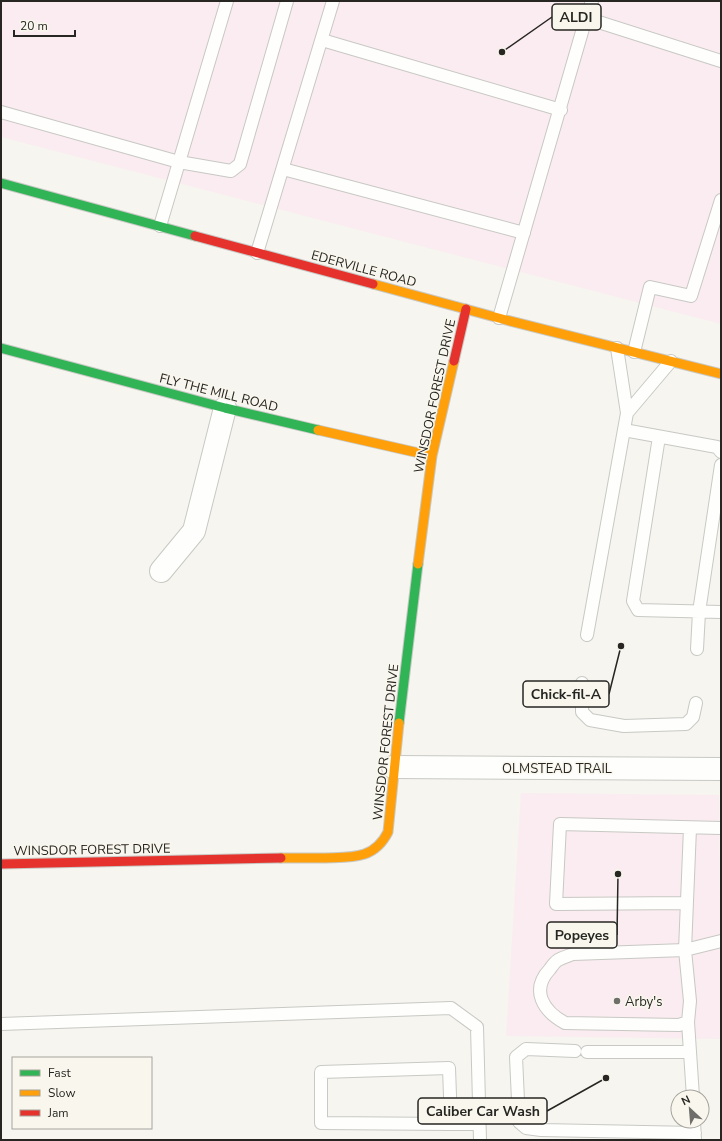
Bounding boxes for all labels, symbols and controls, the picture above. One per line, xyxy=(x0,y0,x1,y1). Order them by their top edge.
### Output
callout: ALDI xyxy=(552,4,601,30)
text: ALDI xyxy=(560,8,592,27)
scale bar xyxy=(14,12,75,38)
text: 20 m xyxy=(20,18,48,34)
street label: EDERVILLE ROAD xyxy=(309,246,418,292)
street label: WINSDOR FOREST DRIVE xyxy=(410,317,460,475)
street label: FLY THE MILL ROAD xyxy=(157,369,280,416)
street label: WINSDOR FOREST DRIVE xyxy=(369,663,403,821)
callout: Chick-fil-A xyxy=(523,681,609,707)
text: Chick-fil-A xyxy=(531,685,602,704)
street label: OLMSTEAD TRAIL xyxy=(502,760,612,778)
street label: WINSDOR FOREST DRIVE xyxy=(13,840,171,860)
callout: Popeyes xyxy=(547,922,617,948)
text: Popeyes xyxy=(555,926,609,945)
place label: Arby's xyxy=(625,993,662,1011)
marker: Arby's xyxy=(612,996,622,1006)
legend xyxy=(12,1057,152,1129)
text: Fast xyxy=(48,1065,71,1081)
text: Slow xyxy=(48,1085,76,1101)
north arrow xyxy=(670,1089,710,1129)
text: N xyxy=(679,1092,693,1109)
callout: Caliber Car Wash xyxy=(418,1098,547,1124)
text: Caliber Car Wash xyxy=(426,1102,540,1121)
text: Jam xyxy=(47,1105,69,1121)

